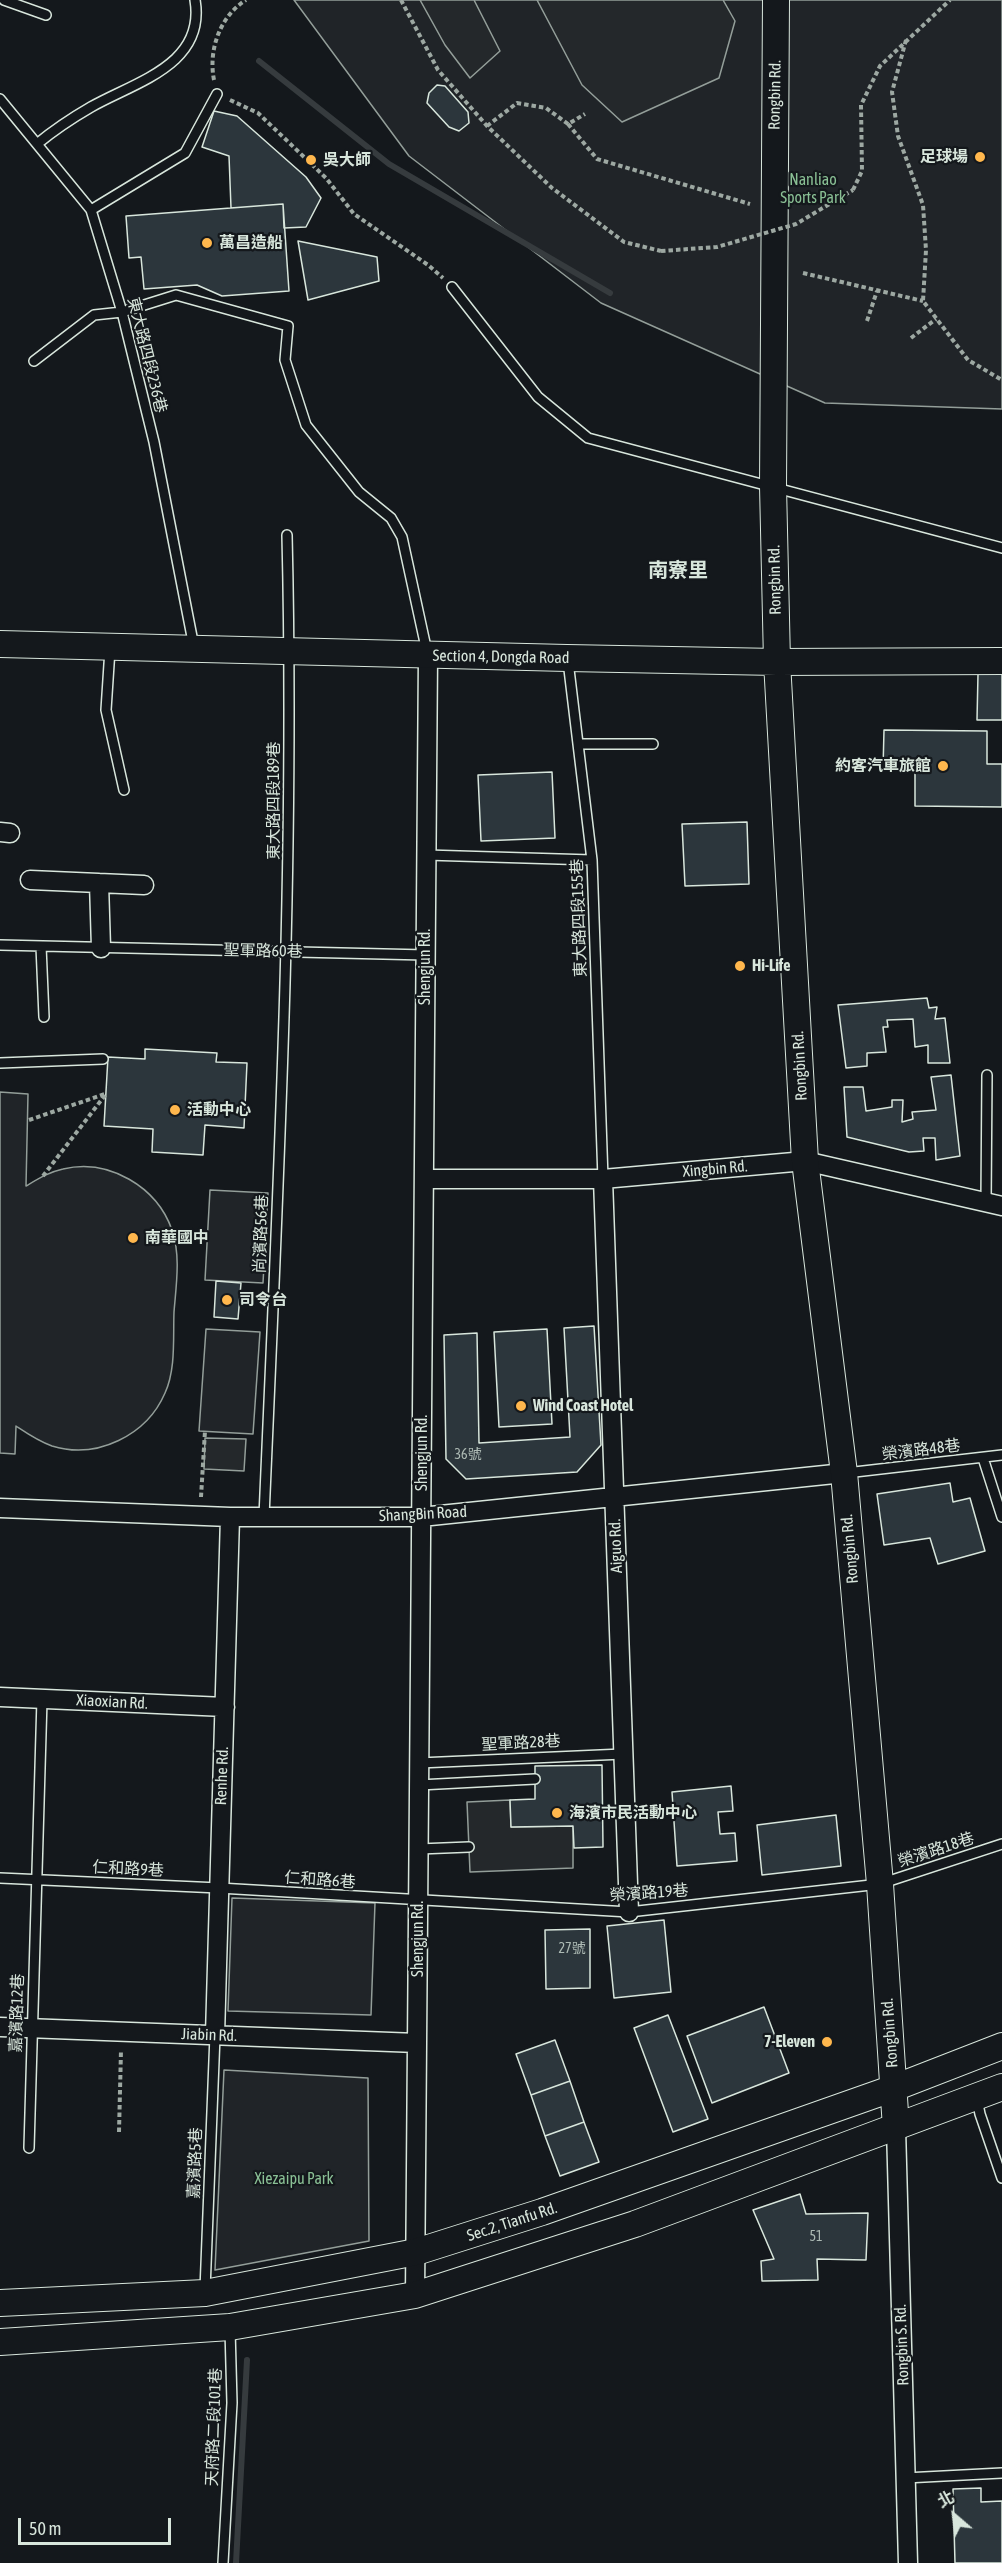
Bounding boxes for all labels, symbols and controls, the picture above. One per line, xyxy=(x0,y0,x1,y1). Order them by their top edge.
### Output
street label: Rongbin Rd. xyxy=(765,60,785,130)
place label: 足球場 xyxy=(920,147,968,167)
place label: 吳大師 xyxy=(323,150,371,170)
marker: 足球場 xyxy=(973,150,987,164)
marker: 吳大師 xyxy=(304,153,318,167)
park label: Nanliao Sports Park xyxy=(780,170,846,208)
place label: 萬昌造船 xyxy=(219,233,283,253)
marker: 萬昌造船 xyxy=(200,236,214,250)
street label: 東大路四段236巷 xyxy=(123,295,171,415)
street label: Rongbin Rd. xyxy=(765,545,785,615)
district label: 南寮里 xyxy=(648,559,708,583)
street label: Section 4, Dongda Road xyxy=(432,646,570,668)
street label: 東大路四段189巷 xyxy=(264,742,284,860)
place label: 約客汽車旅館 xyxy=(835,756,931,776)
marker: 約客汽車旅館 xyxy=(936,759,950,773)
street label: 東大路四段155巷 xyxy=(567,858,591,978)
street label: Shengjun Rd. xyxy=(415,929,435,1005)
street label: 聖軍路60巷 xyxy=(223,941,303,961)
place label: Hi-Life xyxy=(752,956,791,976)
marker: Hi-Life xyxy=(733,959,747,973)
street label: Rongbin Rd. xyxy=(789,1031,811,1101)
place label: 活動中心 xyxy=(187,1100,251,1120)
marker: 活動中心 xyxy=(168,1103,182,1117)
street label: Xingbin Rd. xyxy=(682,1157,748,1181)
street label: 尚濱路56巷 xyxy=(250,1194,272,1274)
place label: 南華國中 xyxy=(145,1228,209,1248)
marker: 南華國中 xyxy=(126,1231,140,1245)
place label: 司令台 xyxy=(239,1290,287,1310)
marker: 司令台 xyxy=(220,1293,234,1307)
place label: Wind Coast Hotel xyxy=(533,1396,633,1416)
marker: Wind Coast Hotel xyxy=(514,1399,528,1413)
street label: Shengjun Rd. xyxy=(412,1415,432,1491)
street label: 榮濱路48巷 xyxy=(881,1436,961,1464)
house number: 36號 xyxy=(454,1447,482,1463)
street label: ShangBin Road xyxy=(378,1502,468,1526)
street label: Rongbin Rd. xyxy=(837,1513,863,1585)
street label: Aiguo Rd. xyxy=(605,1519,627,1573)
street label: Xiaoxian Rd. xyxy=(76,1691,148,1713)
street label: 聖軍路28巷 xyxy=(481,1731,561,1755)
street label: Renhe Rd. xyxy=(211,1746,233,1806)
place label: 海濱市民活動中心 xyxy=(569,1803,697,1823)
marker: 海濱市民活動中心 xyxy=(550,1806,564,1820)
street label: 榮濱路18巷 xyxy=(895,1829,977,1871)
street label: 仁和路9巷 xyxy=(92,1858,164,1880)
street label: 仁和路6巷 xyxy=(284,1868,356,1892)
street label: 榮濱路19巷 xyxy=(609,1881,689,1905)
street label: Shengjun Rd. xyxy=(408,1901,428,1977)
house number: 27號 xyxy=(558,1941,586,1957)
street label: 嘉濱路12巷 xyxy=(6,1973,28,2053)
street label: Rongbin Rd. xyxy=(878,1998,902,2068)
street label: Jiabin Rd. xyxy=(181,2024,237,2046)
place label: 7-Eleven xyxy=(764,2032,815,2052)
marker: 7-Eleven xyxy=(820,2035,834,2049)
street label: 嘉濱路5巷 xyxy=(184,2127,206,2199)
park label: Xiezaipu Park xyxy=(254,2169,334,2189)
street label: Sec.2, Tianfu Rd. xyxy=(465,2198,559,2246)
house number: 51 xyxy=(809,2229,823,2245)
street label: Rongbin S. Rd. xyxy=(891,2304,913,2386)
street label: 天府路二段101巷 xyxy=(202,2367,226,2487)
north arrow xyxy=(924,2485,984,2545)
text: 北 xyxy=(934,2487,957,2511)
scale bar xyxy=(21,2506,174,2544)
text: 50 m xyxy=(29,2518,61,2539)

